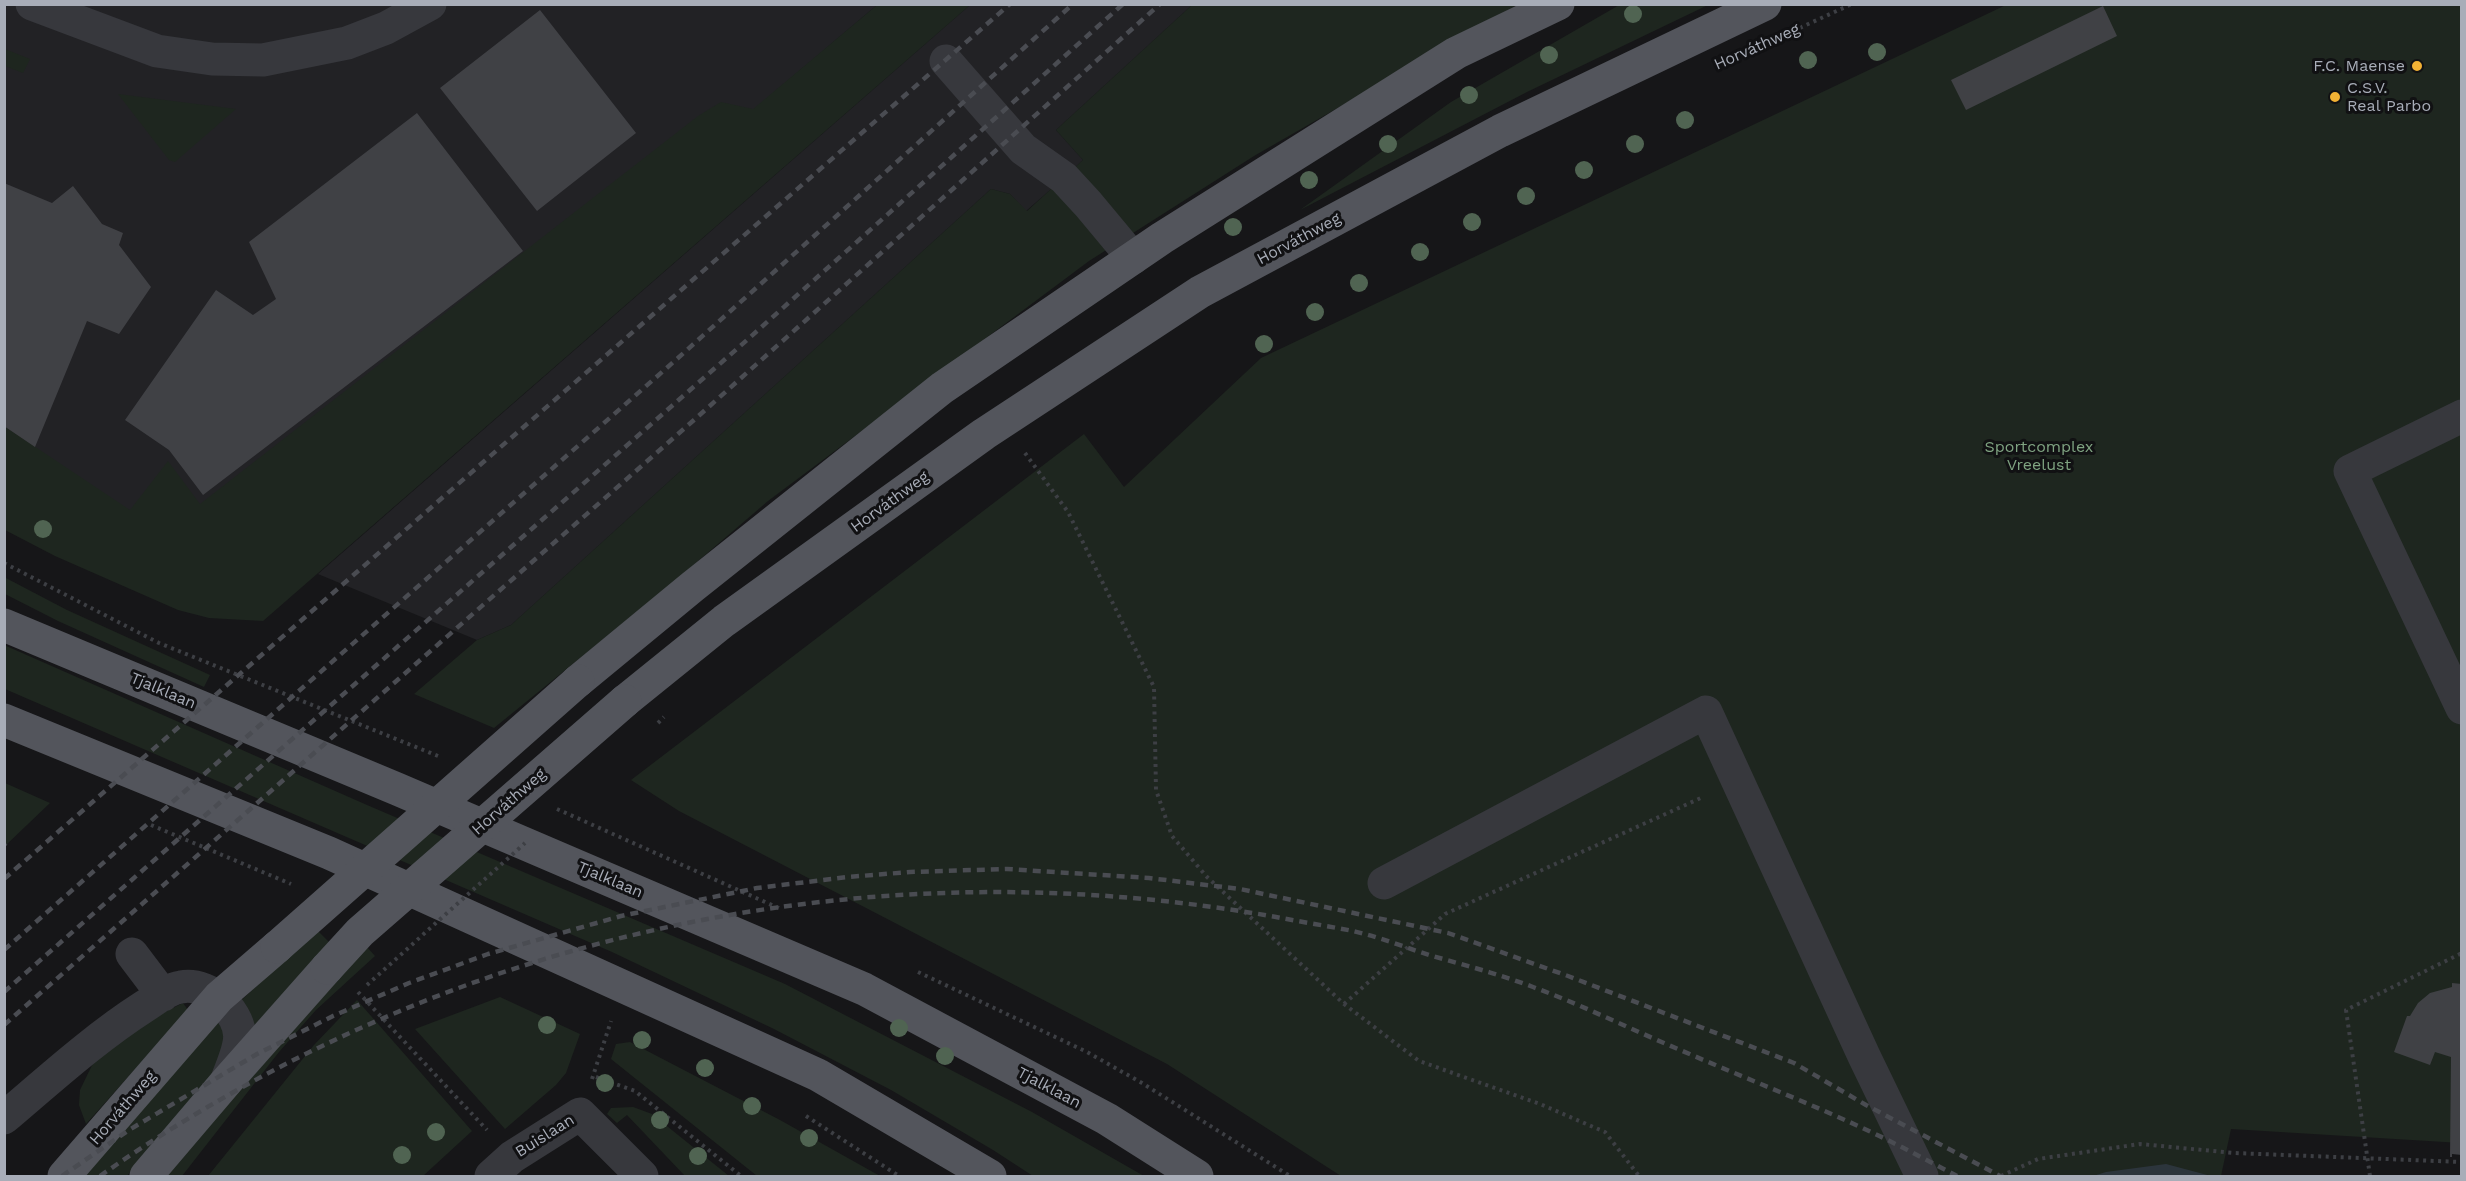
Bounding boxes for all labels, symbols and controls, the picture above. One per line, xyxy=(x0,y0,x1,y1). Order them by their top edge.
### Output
street label: Horváthweg xyxy=(1711,20,1803,74)
place label: F.C. Maense xyxy=(2313,56,2405,76)
marker: F.C. Maense xyxy=(2410,59,2424,73)
place label: C.S.V. Real Parbo xyxy=(2347,78,2431,116)
marker: C.S.V. Real Parbo xyxy=(2328,90,2342,104)
street label: Horváthweg xyxy=(1254,209,1344,269)
park label: Sportcomplex Vreelust xyxy=(1985,437,2093,475)
street label: Horváthweg xyxy=(847,467,933,537)
street label: Tjalklaan xyxy=(127,669,199,713)
street label: Horváthweg xyxy=(468,765,550,839)
street label: Tjalklaan xyxy=(574,858,646,902)
street label: Tjalklaan xyxy=(1014,1063,1084,1113)
street label: Horváthweg xyxy=(86,1067,160,1149)
street label: Buislaan xyxy=(512,1110,578,1162)

